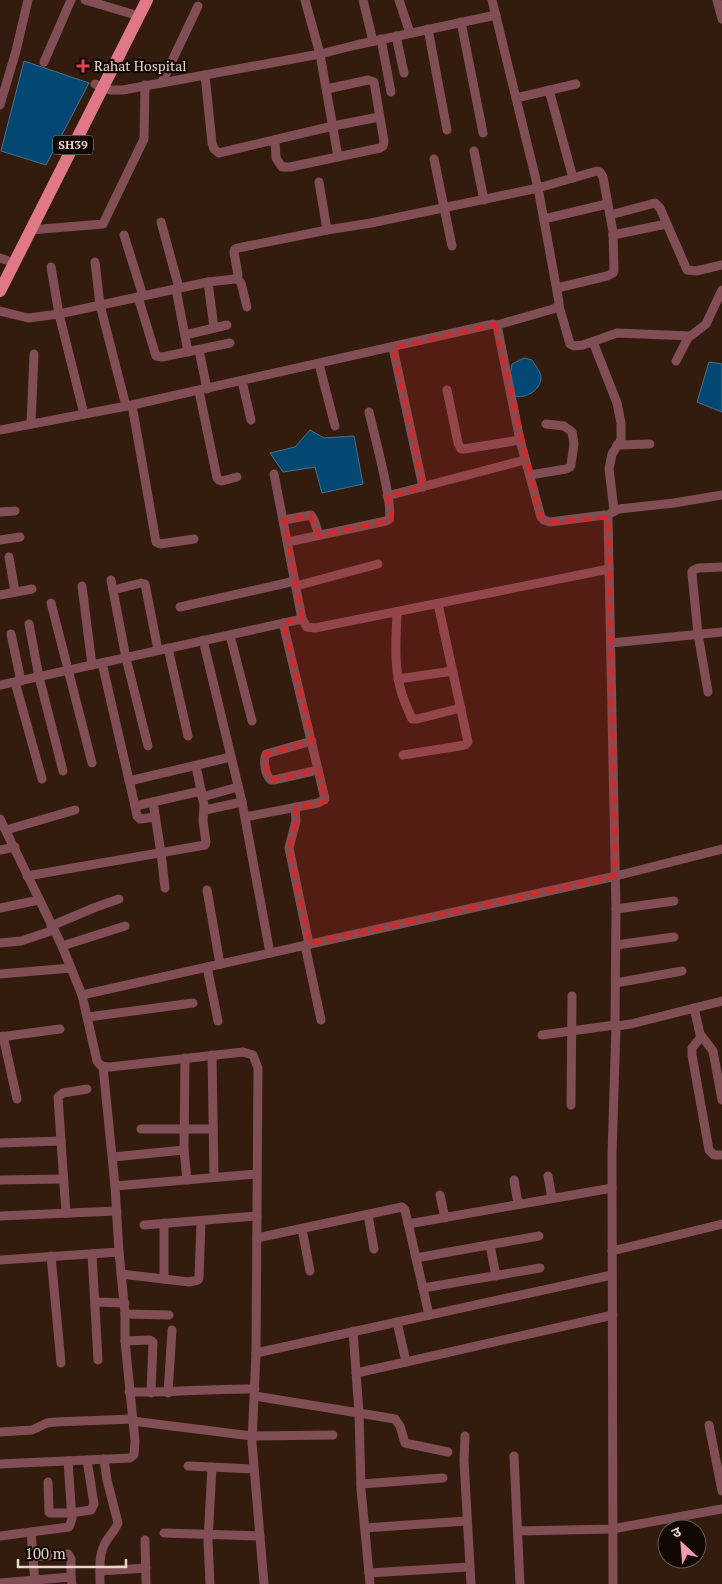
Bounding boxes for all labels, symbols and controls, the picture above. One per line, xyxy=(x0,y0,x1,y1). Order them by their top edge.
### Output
place label: Rahat Hospital xyxy=(94,56,186,75)
marker: Rahat Hospital xyxy=(76,59,90,73)
road number: SH39 xyxy=(53,136,93,154)
north arrow xyxy=(657,1519,707,1569)
text: उ xyxy=(668,1521,685,1542)
scale bar xyxy=(18,1536,125,1568)
text: 100 m xyxy=(25,1543,66,1563)

